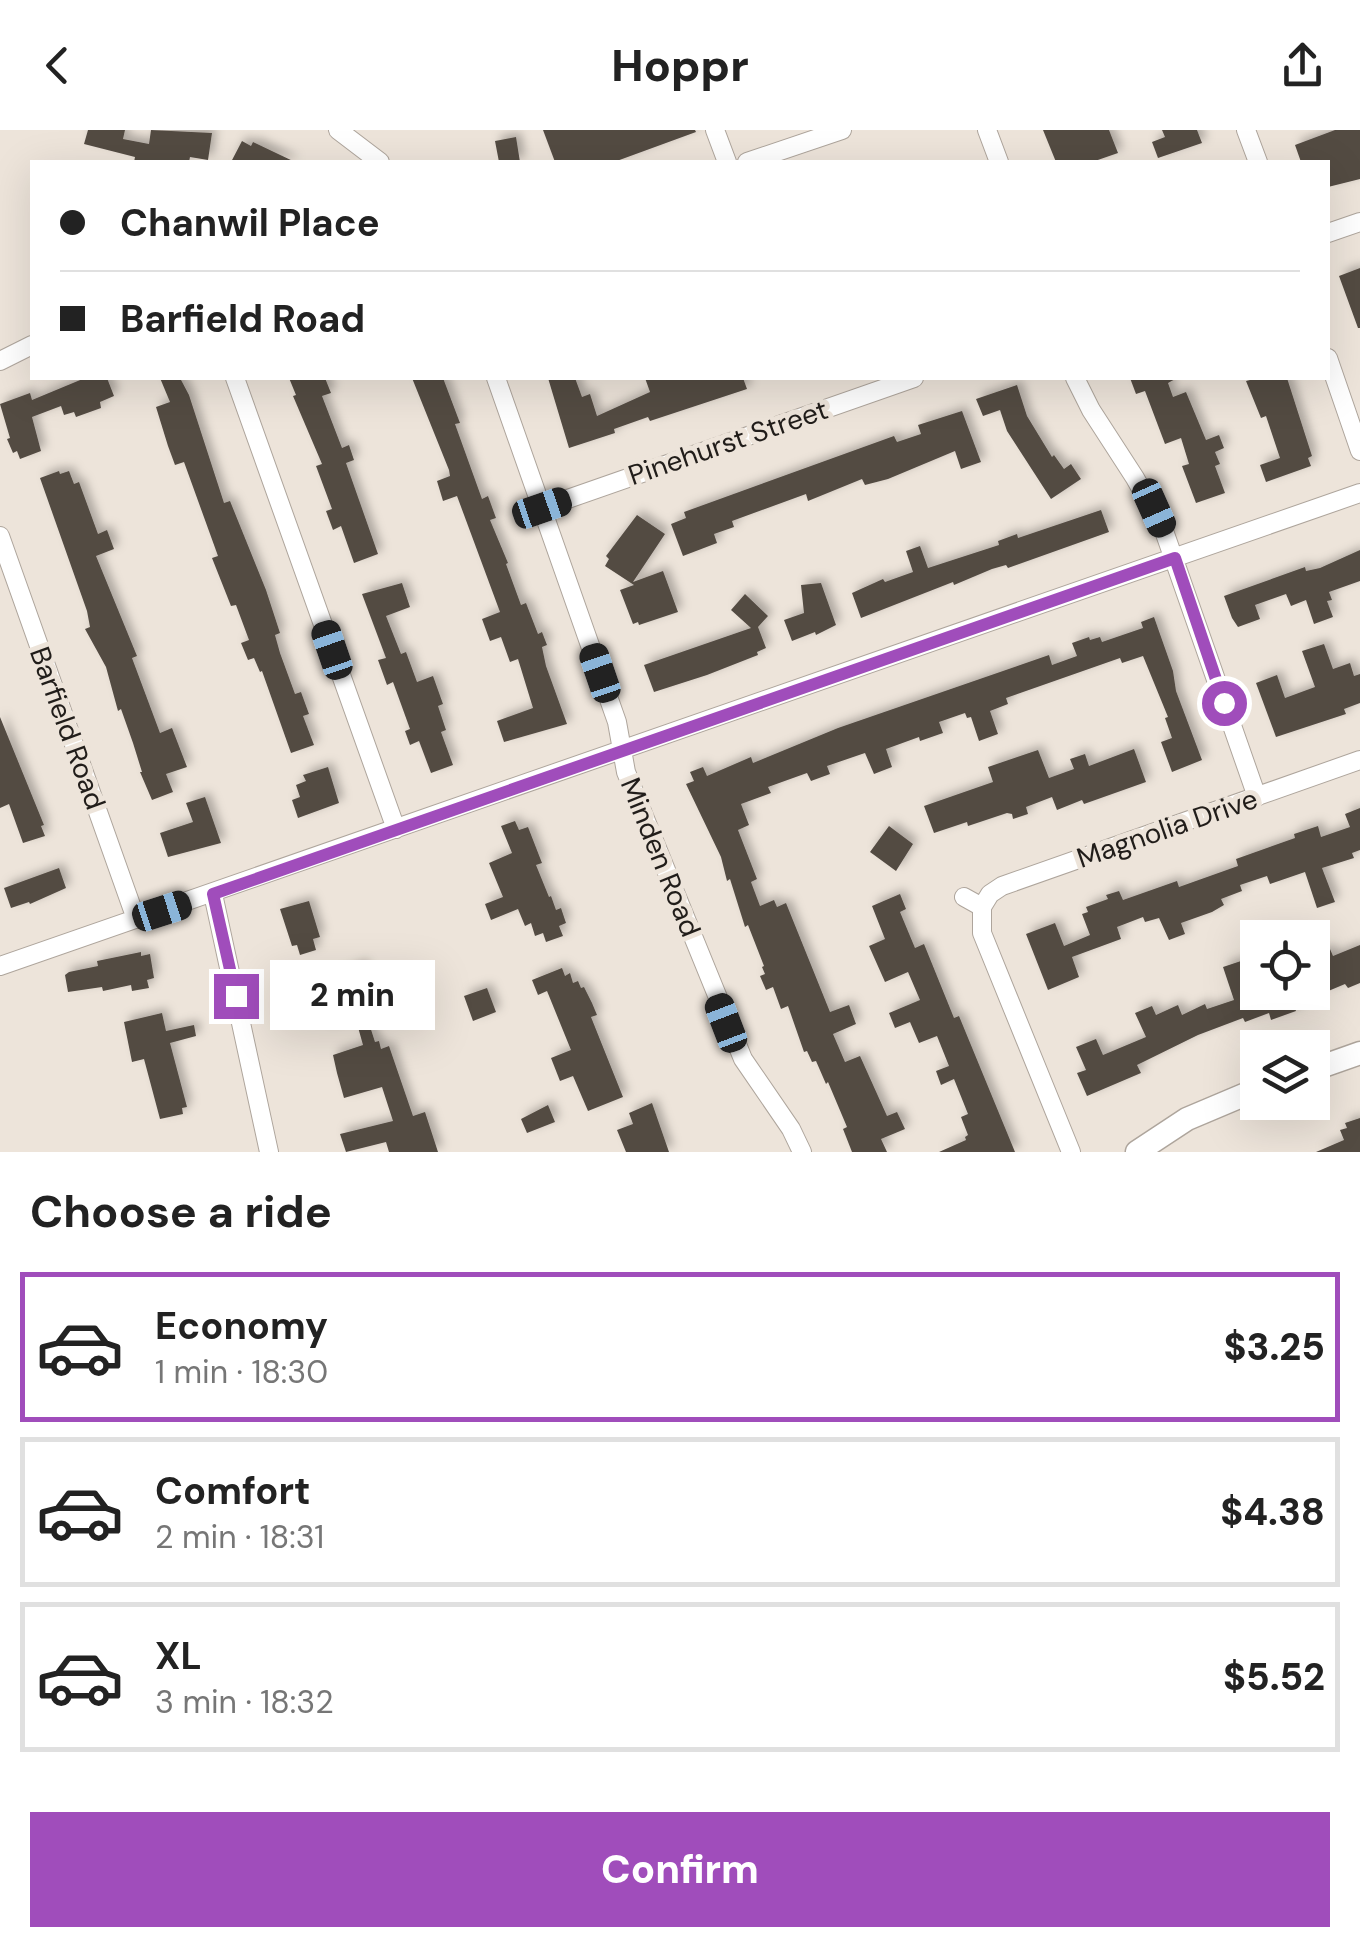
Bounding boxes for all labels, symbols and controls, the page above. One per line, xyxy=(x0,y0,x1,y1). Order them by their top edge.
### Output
text: Hoppr xyxy=(611,36,749,95)
icon: back xyxy=(30,38,85,93)
icon: share xyxy=(1275,38,1330,93)
text: Chanwil Place xyxy=(120,198,380,248)
text: Barfield Road xyxy=(120,294,365,344)
street label: Pinehurst Street xyxy=(623,391,833,494)
car xyxy=(1128,474,1180,542)
car xyxy=(509,484,575,532)
car xyxy=(308,617,356,683)
car xyxy=(576,640,624,706)
street label: Barfield Road xyxy=(21,642,114,815)
route start xyxy=(1202,681,1247,726)
street label: Minden Road xyxy=(612,772,709,942)
street label: Magnolia Drive xyxy=(1072,780,1263,877)
car xyxy=(129,887,195,935)
map controls xyxy=(1240,920,1330,1120)
button: locate xyxy=(1240,920,1330,1010)
callout: 2 min xyxy=(271,961,436,1031)
route end xyxy=(214,974,259,1019)
text: 2 min xyxy=(310,974,395,1016)
car xyxy=(701,990,751,1056)
button: layers xyxy=(1240,1030,1330,1120)
text: Choose a ride xyxy=(30,1182,332,1241)
text: Economy xyxy=(155,1301,328,1351)
icon: car xyxy=(35,1302,125,1392)
text: $3.25 xyxy=(1224,1322,1325,1372)
text: 1 min · 18:30 xyxy=(155,1351,328,1393)
text: Comfort xyxy=(155,1466,311,1516)
icon: car xyxy=(35,1467,125,1557)
text: $4.38 xyxy=(1220,1487,1325,1537)
text: 2 min · 18:31 xyxy=(155,1516,324,1558)
text: XL xyxy=(155,1631,202,1681)
icon: car xyxy=(35,1632,125,1722)
text: $5.52 xyxy=(1223,1652,1325,1702)
text: 3 min · 18:32 xyxy=(155,1681,334,1723)
button: Confirm xyxy=(30,1812,1330,1927)

